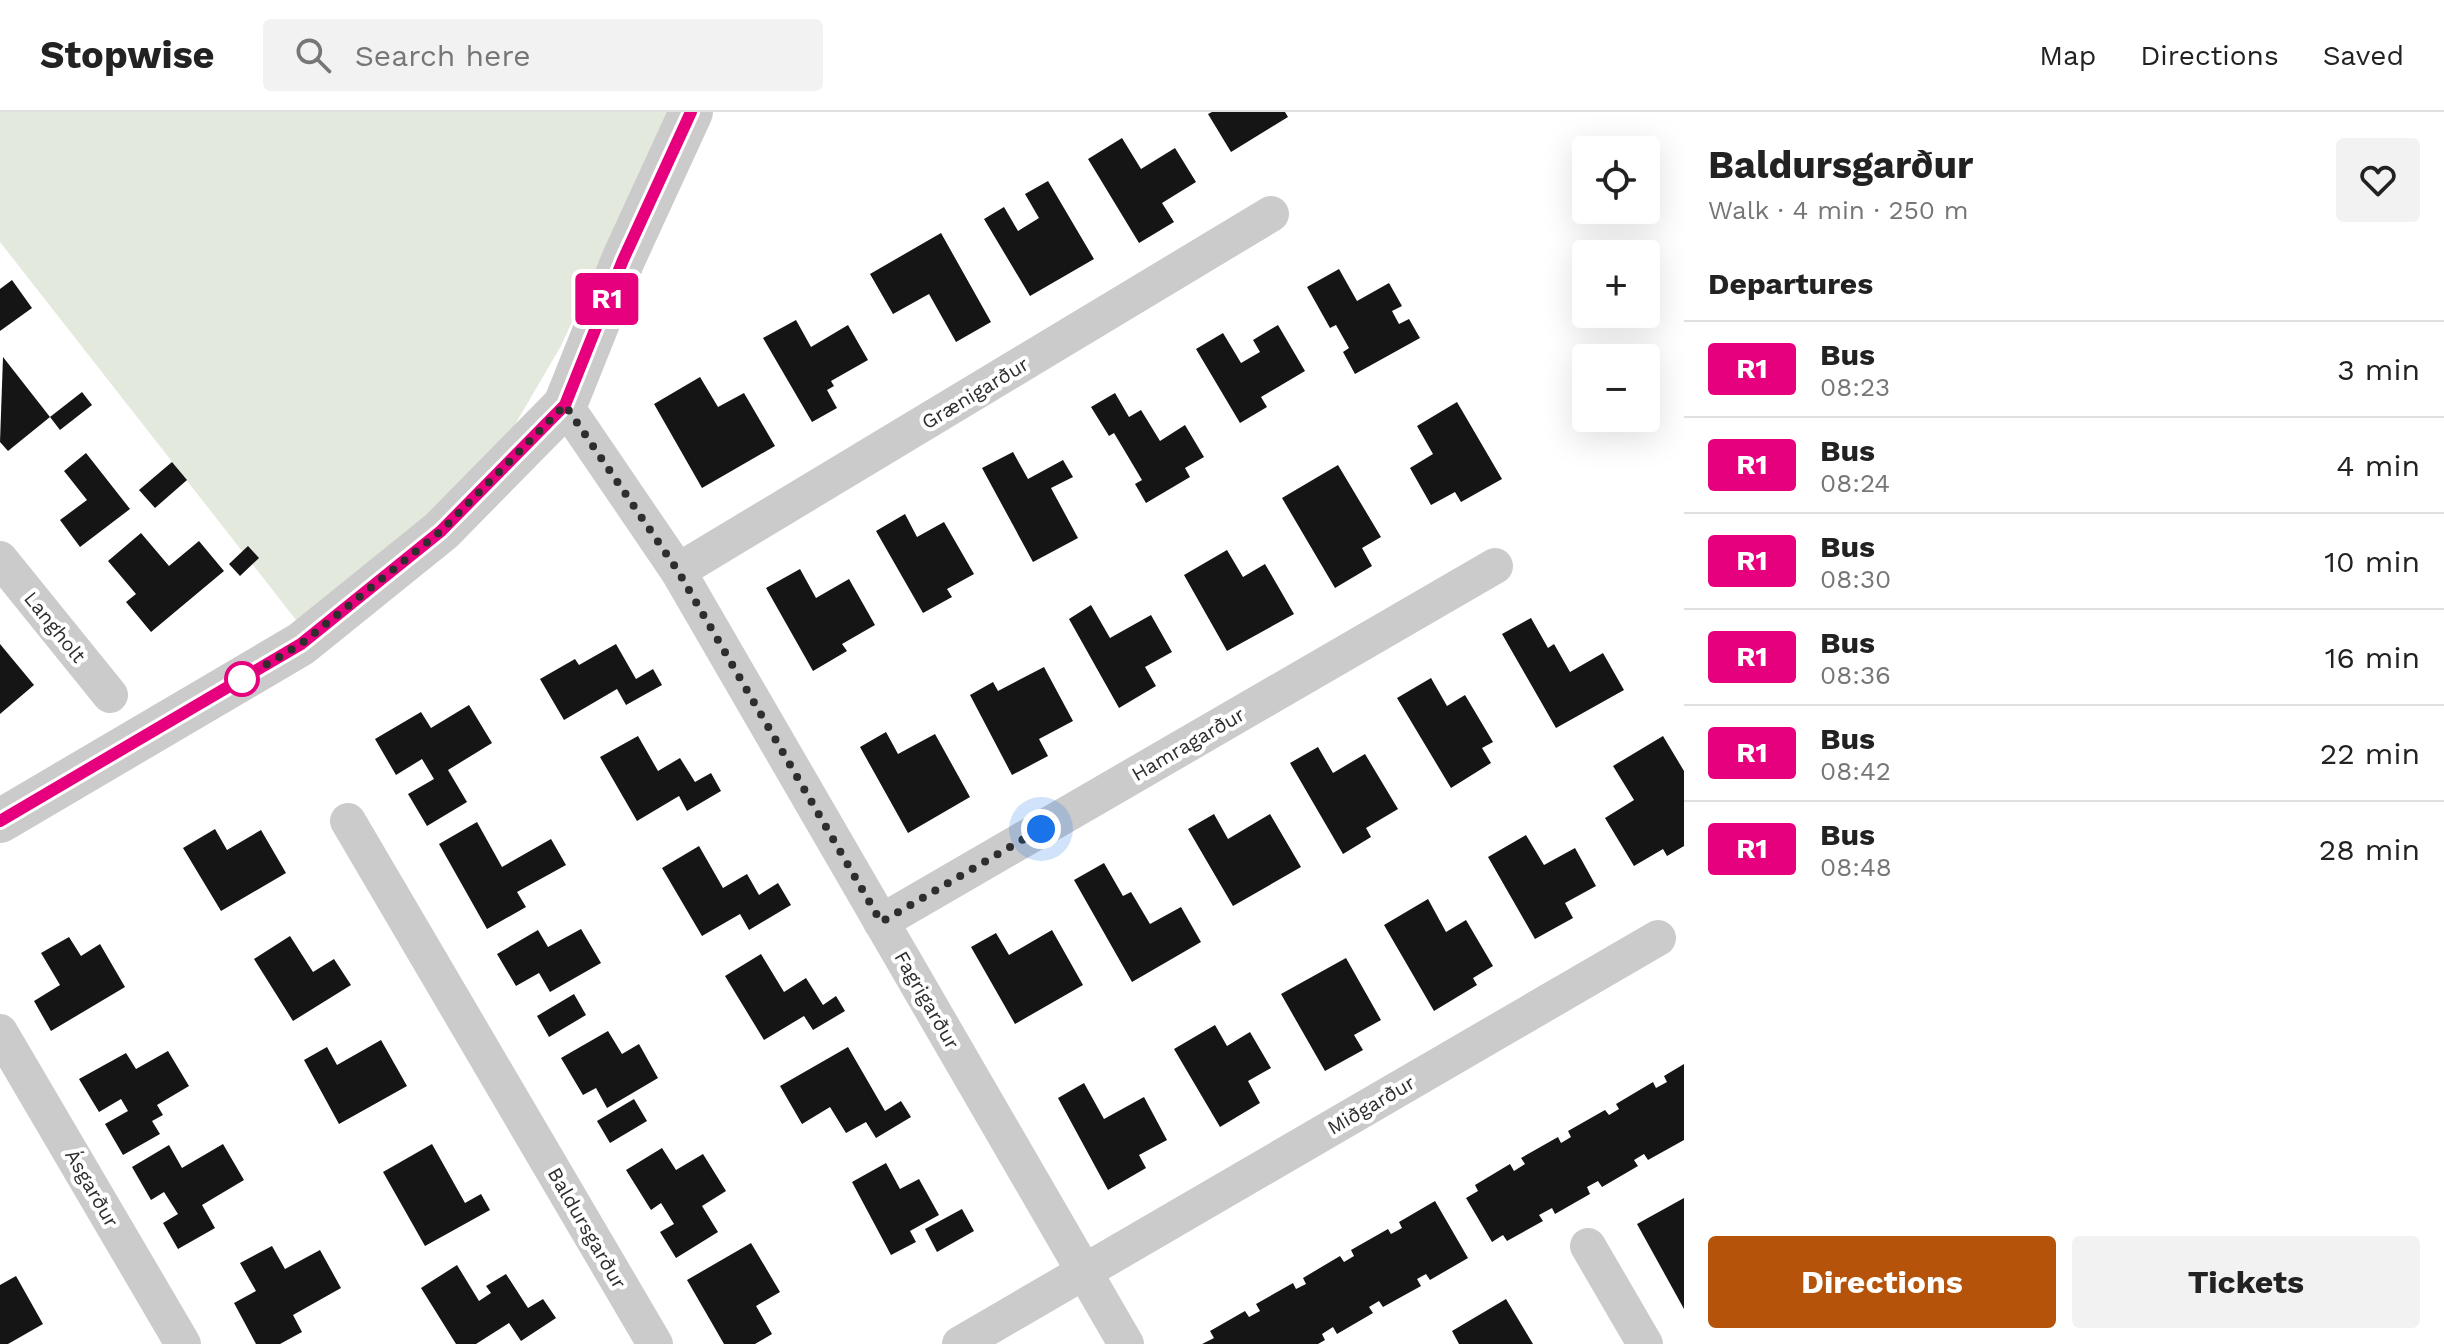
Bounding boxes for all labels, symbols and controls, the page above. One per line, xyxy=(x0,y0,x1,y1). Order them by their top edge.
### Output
search box xyxy=(263,19,823,91)
text: Stopwise xyxy=(40,33,215,77)
icon: search xyxy=(291,33,335,77)
text: Search here xyxy=(355,38,530,73)
text: Map xyxy=(2039,39,2096,72)
text: Directions xyxy=(2140,39,2279,72)
text: Saved xyxy=(2323,39,2404,72)
map controls xyxy=(1572,136,1660,432)
button: locate xyxy=(1572,136,1660,224)
button: heart xyxy=(2336,138,2420,222)
text: Baldursgarður xyxy=(1708,143,1973,187)
text: Walk · 4 min · 250 m xyxy=(1708,195,1969,225)
button: + xyxy=(1572,240,1660,328)
text: Departures xyxy=(1708,266,1873,301)
line badge: R1 xyxy=(571,273,643,325)
text: R1 xyxy=(591,282,623,315)
text: Bus xyxy=(1820,337,1875,372)
button: − xyxy=(1572,344,1660,432)
street label: Grænigarður xyxy=(917,352,1033,434)
text: R1 xyxy=(1736,352,1768,385)
text: 3 min xyxy=(2337,352,2420,387)
text: 08:23 xyxy=(1820,372,1890,402)
text: Bus xyxy=(1820,433,1875,468)
text: R1 xyxy=(1736,448,1768,481)
text: 4 min xyxy=(2336,448,2420,483)
text: 08:24 xyxy=(1820,468,1890,498)
text: Bus xyxy=(1820,529,1875,564)
text: R1 xyxy=(1736,544,1768,577)
text: 10 min xyxy=(2324,544,2420,579)
text: 08:30 xyxy=(1820,564,1891,594)
street label: Langholt xyxy=(19,587,91,668)
text: Bus xyxy=(1820,625,1875,660)
text: R1 xyxy=(1736,640,1768,673)
text: 16 min xyxy=(2325,640,2420,675)
text: 08:36 xyxy=(1820,660,1891,690)
unlabelled marker xyxy=(225,662,259,696)
street label: Hamragarður xyxy=(1127,702,1249,786)
text: Bus xyxy=(1820,721,1875,756)
text: R1 xyxy=(1736,736,1768,769)
text: 22 min xyxy=(2320,736,2420,771)
text: 08:42 xyxy=(1820,756,1891,786)
your location xyxy=(1021,809,1061,849)
text: Bus xyxy=(1820,817,1875,852)
text: R1 xyxy=(1736,832,1768,865)
text: 28 min xyxy=(2319,832,2420,867)
text: 08:48 xyxy=(1820,852,1892,882)
street label: Fagrigarður xyxy=(889,947,965,1053)
street label: Miðgarður xyxy=(1323,1070,1419,1140)
street label: Ásgarður xyxy=(60,1145,124,1231)
street label: Baldursgarður xyxy=(543,1163,631,1293)
button: Directions xyxy=(1708,1236,2056,1328)
button: Tickets xyxy=(2072,1236,2420,1328)

